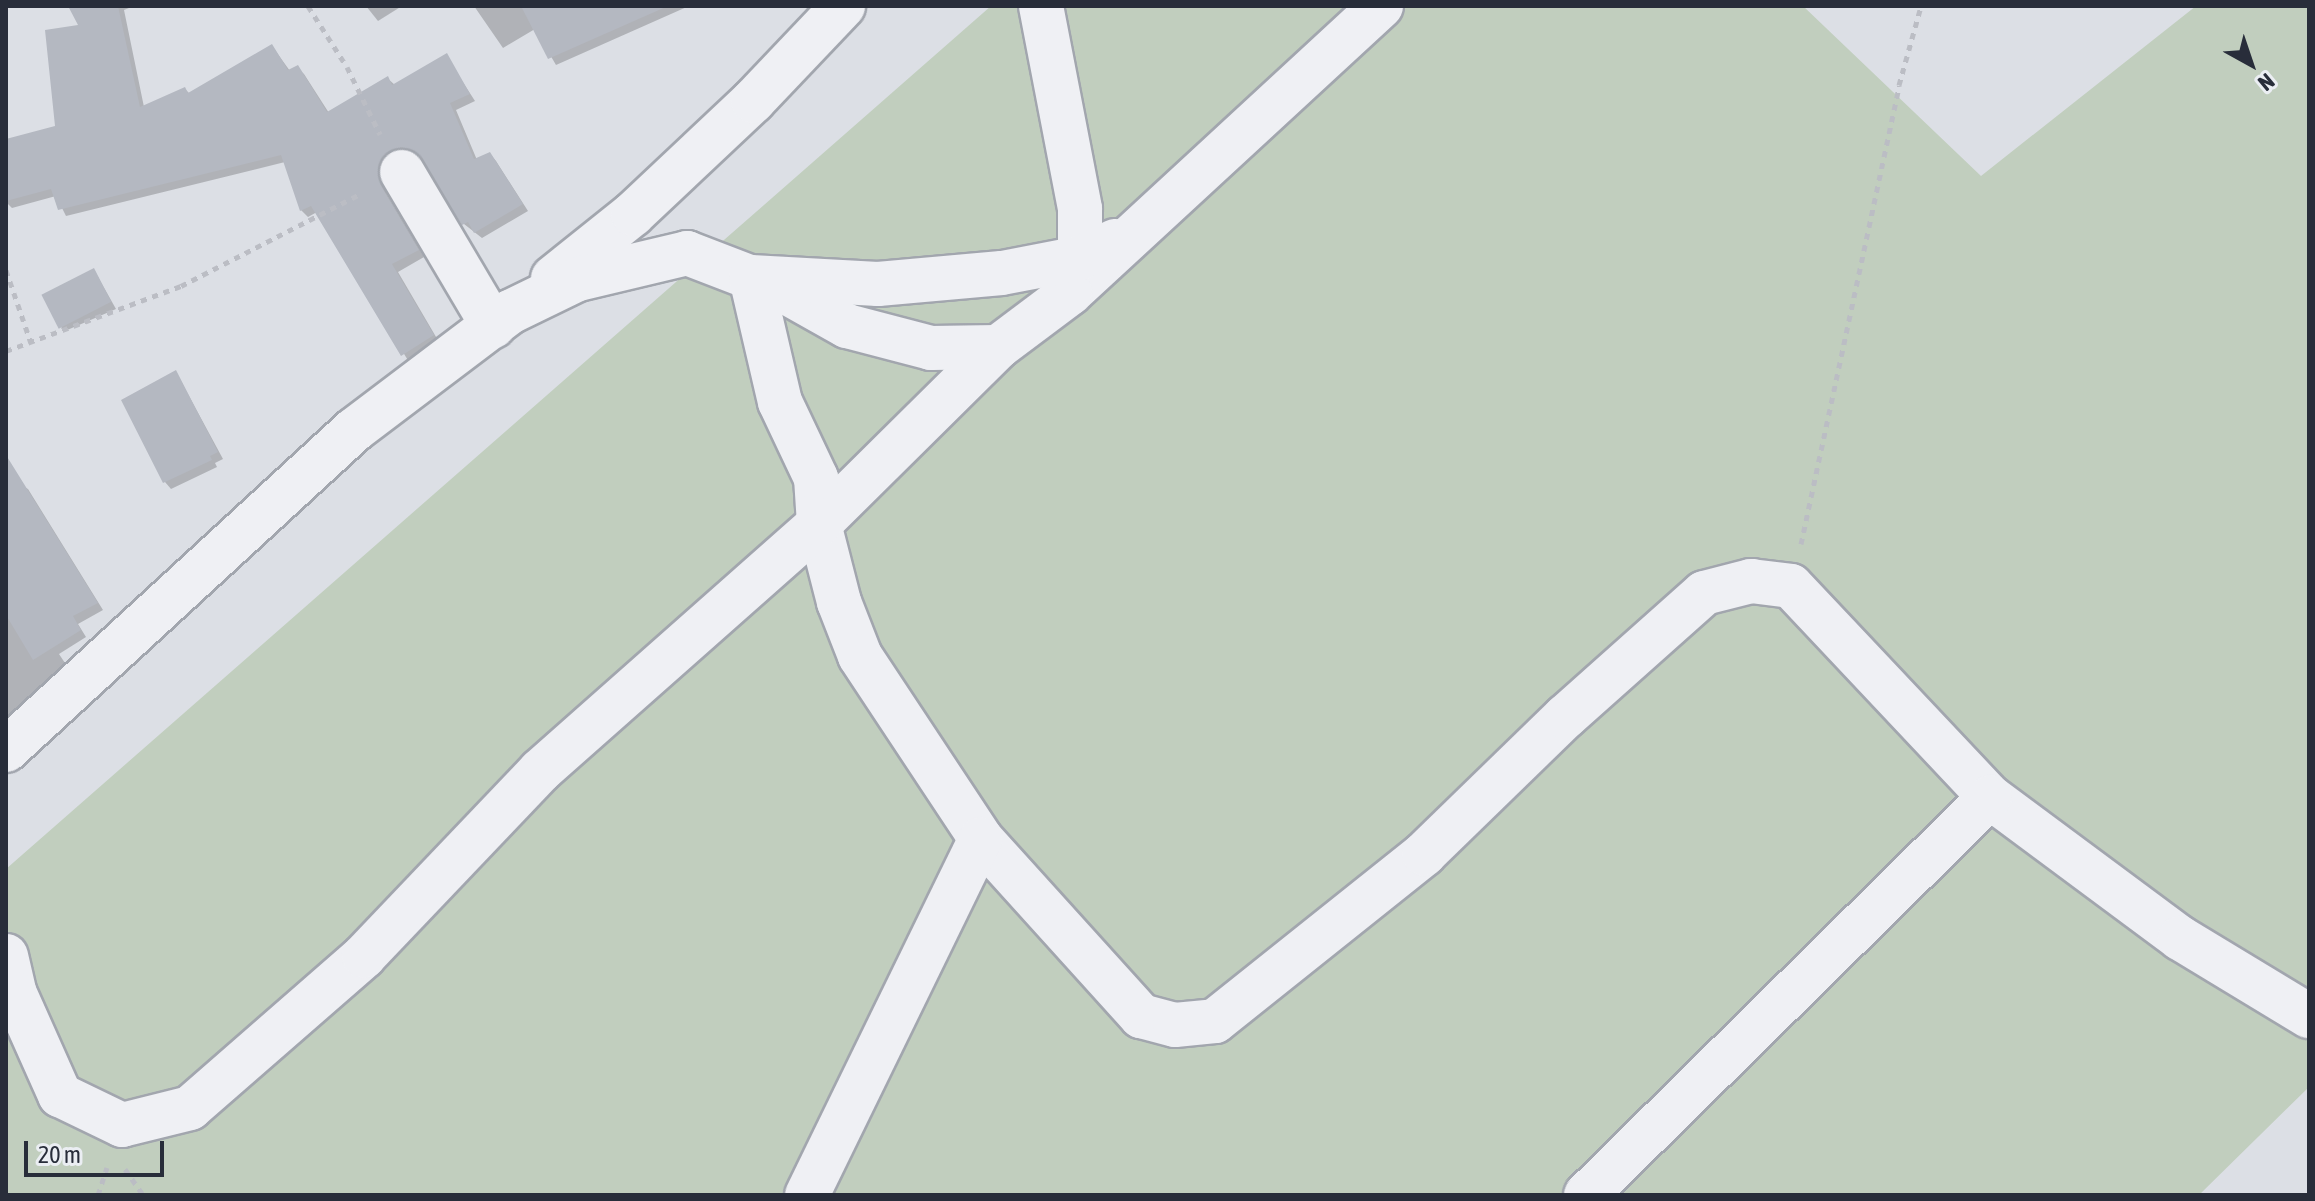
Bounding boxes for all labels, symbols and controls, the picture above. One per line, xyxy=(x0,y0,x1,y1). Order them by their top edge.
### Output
north arrow xyxy=(2211,24,2291,104)
text: N xyxy=(2253,68,2280,97)
scale bar xyxy=(28,1125,168,1175)
text: 20 m xyxy=(38,1141,81,1168)

